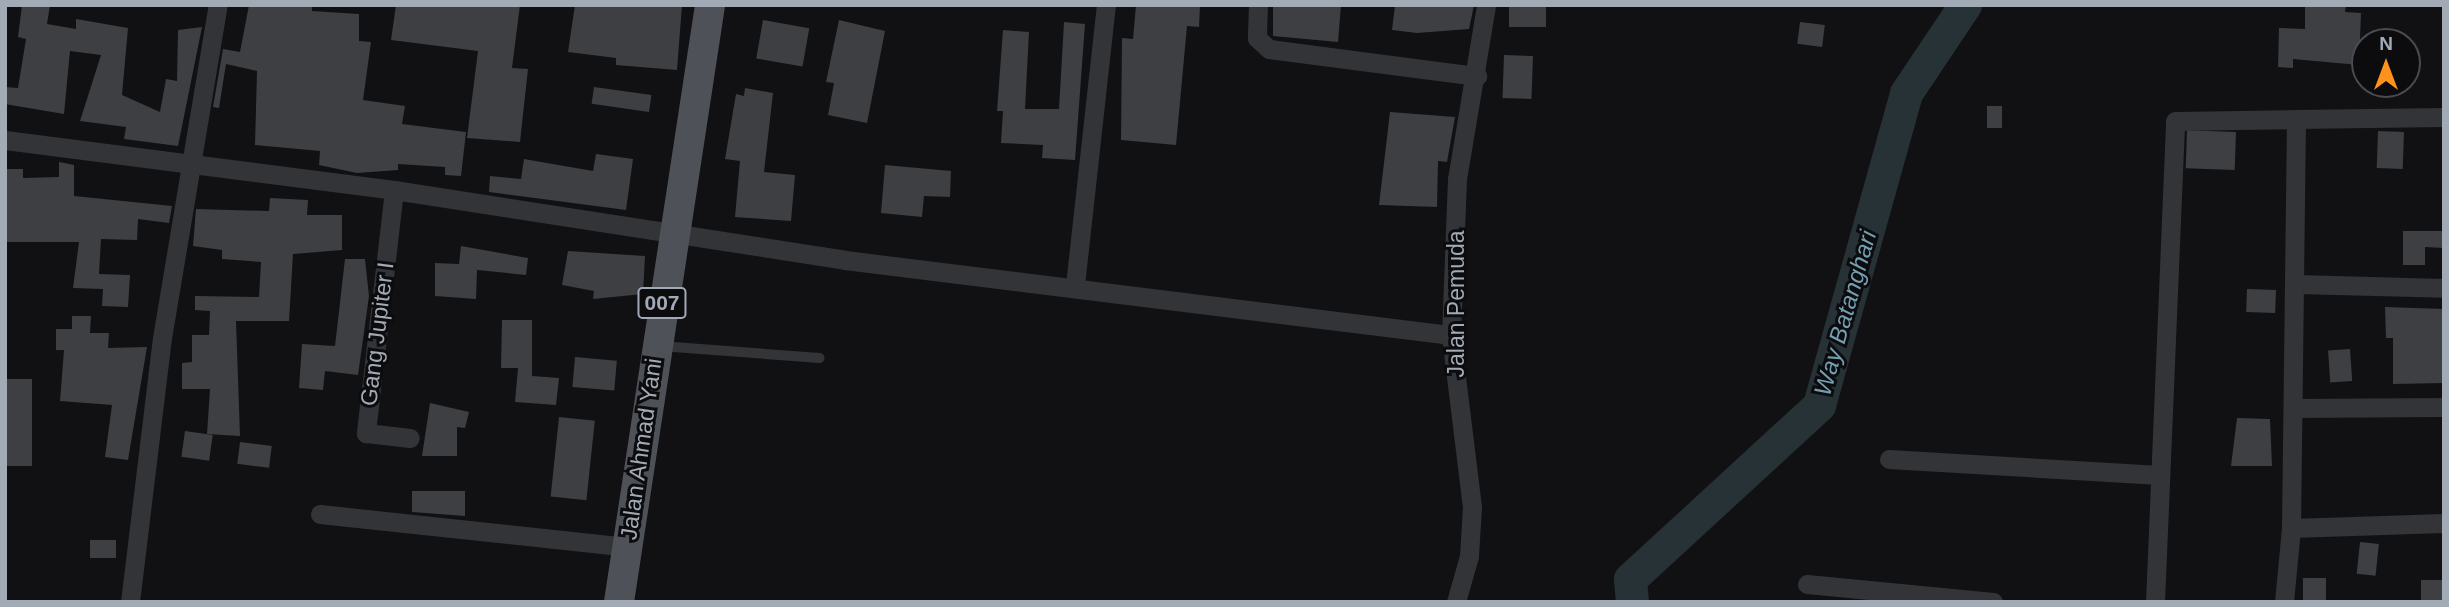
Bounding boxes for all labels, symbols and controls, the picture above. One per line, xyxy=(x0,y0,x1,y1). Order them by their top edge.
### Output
north arrow xyxy=(2351,28,2421,98)
text: N xyxy=(2379,33,2393,54)
water label: Way Batanghari xyxy=(1808,227,1882,399)
street label: Jalan Pemuda xyxy=(1442,230,1470,378)
street label: Gang Jupiter I xyxy=(354,261,400,407)
road number: 007 xyxy=(636,286,688,320)
street label: Jalan Ahmad Yani xyxy=(614,355,668,543)

